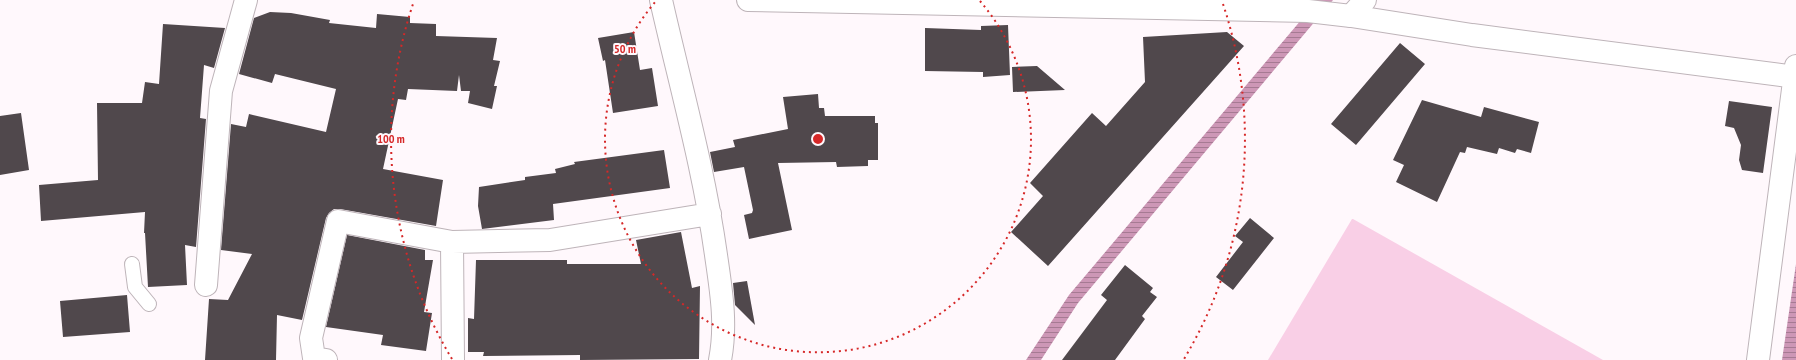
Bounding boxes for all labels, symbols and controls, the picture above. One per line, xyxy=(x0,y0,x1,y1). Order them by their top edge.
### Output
text: 50 m xyxy=(614,41,636,56)
text: 100 m xyxy=(377,131,405,146)
centre of rings xyxy=(811,132,825,146)

